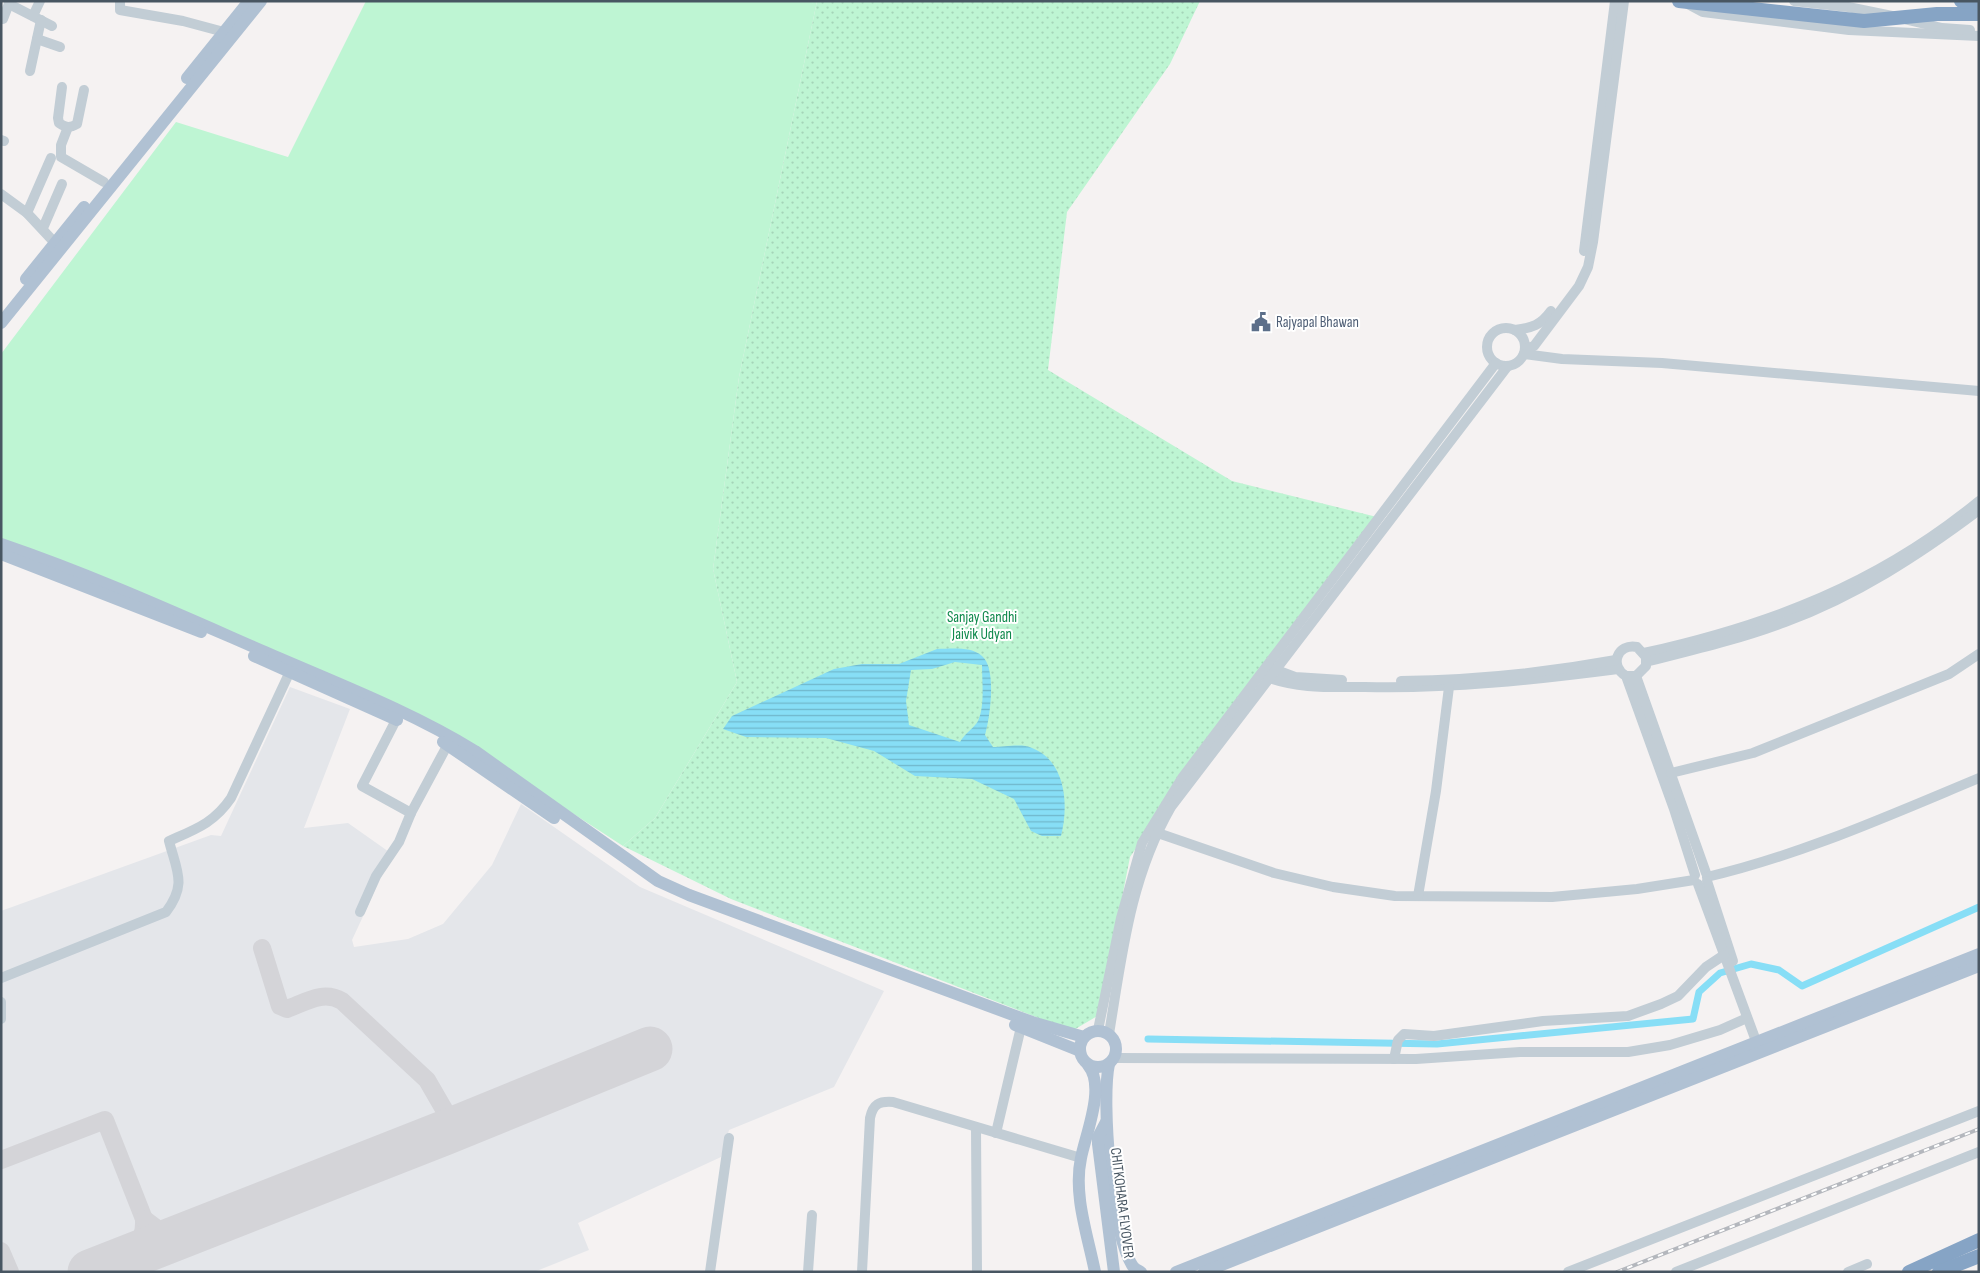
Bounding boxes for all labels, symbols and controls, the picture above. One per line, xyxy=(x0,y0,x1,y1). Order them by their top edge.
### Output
public building icon: Rajyapal Bhawan xyxy=(1250,311,1272,333)
place label: Rajyapal Bhawan xyxy=(1276,313,1359,332)
park label: Sanjay Gandhi Jaivik Udyan xyxy=(947,608,1017,644)
street label: CHITKOHARA FLYOVER xyxy=(1106,1147,1138,1259)

